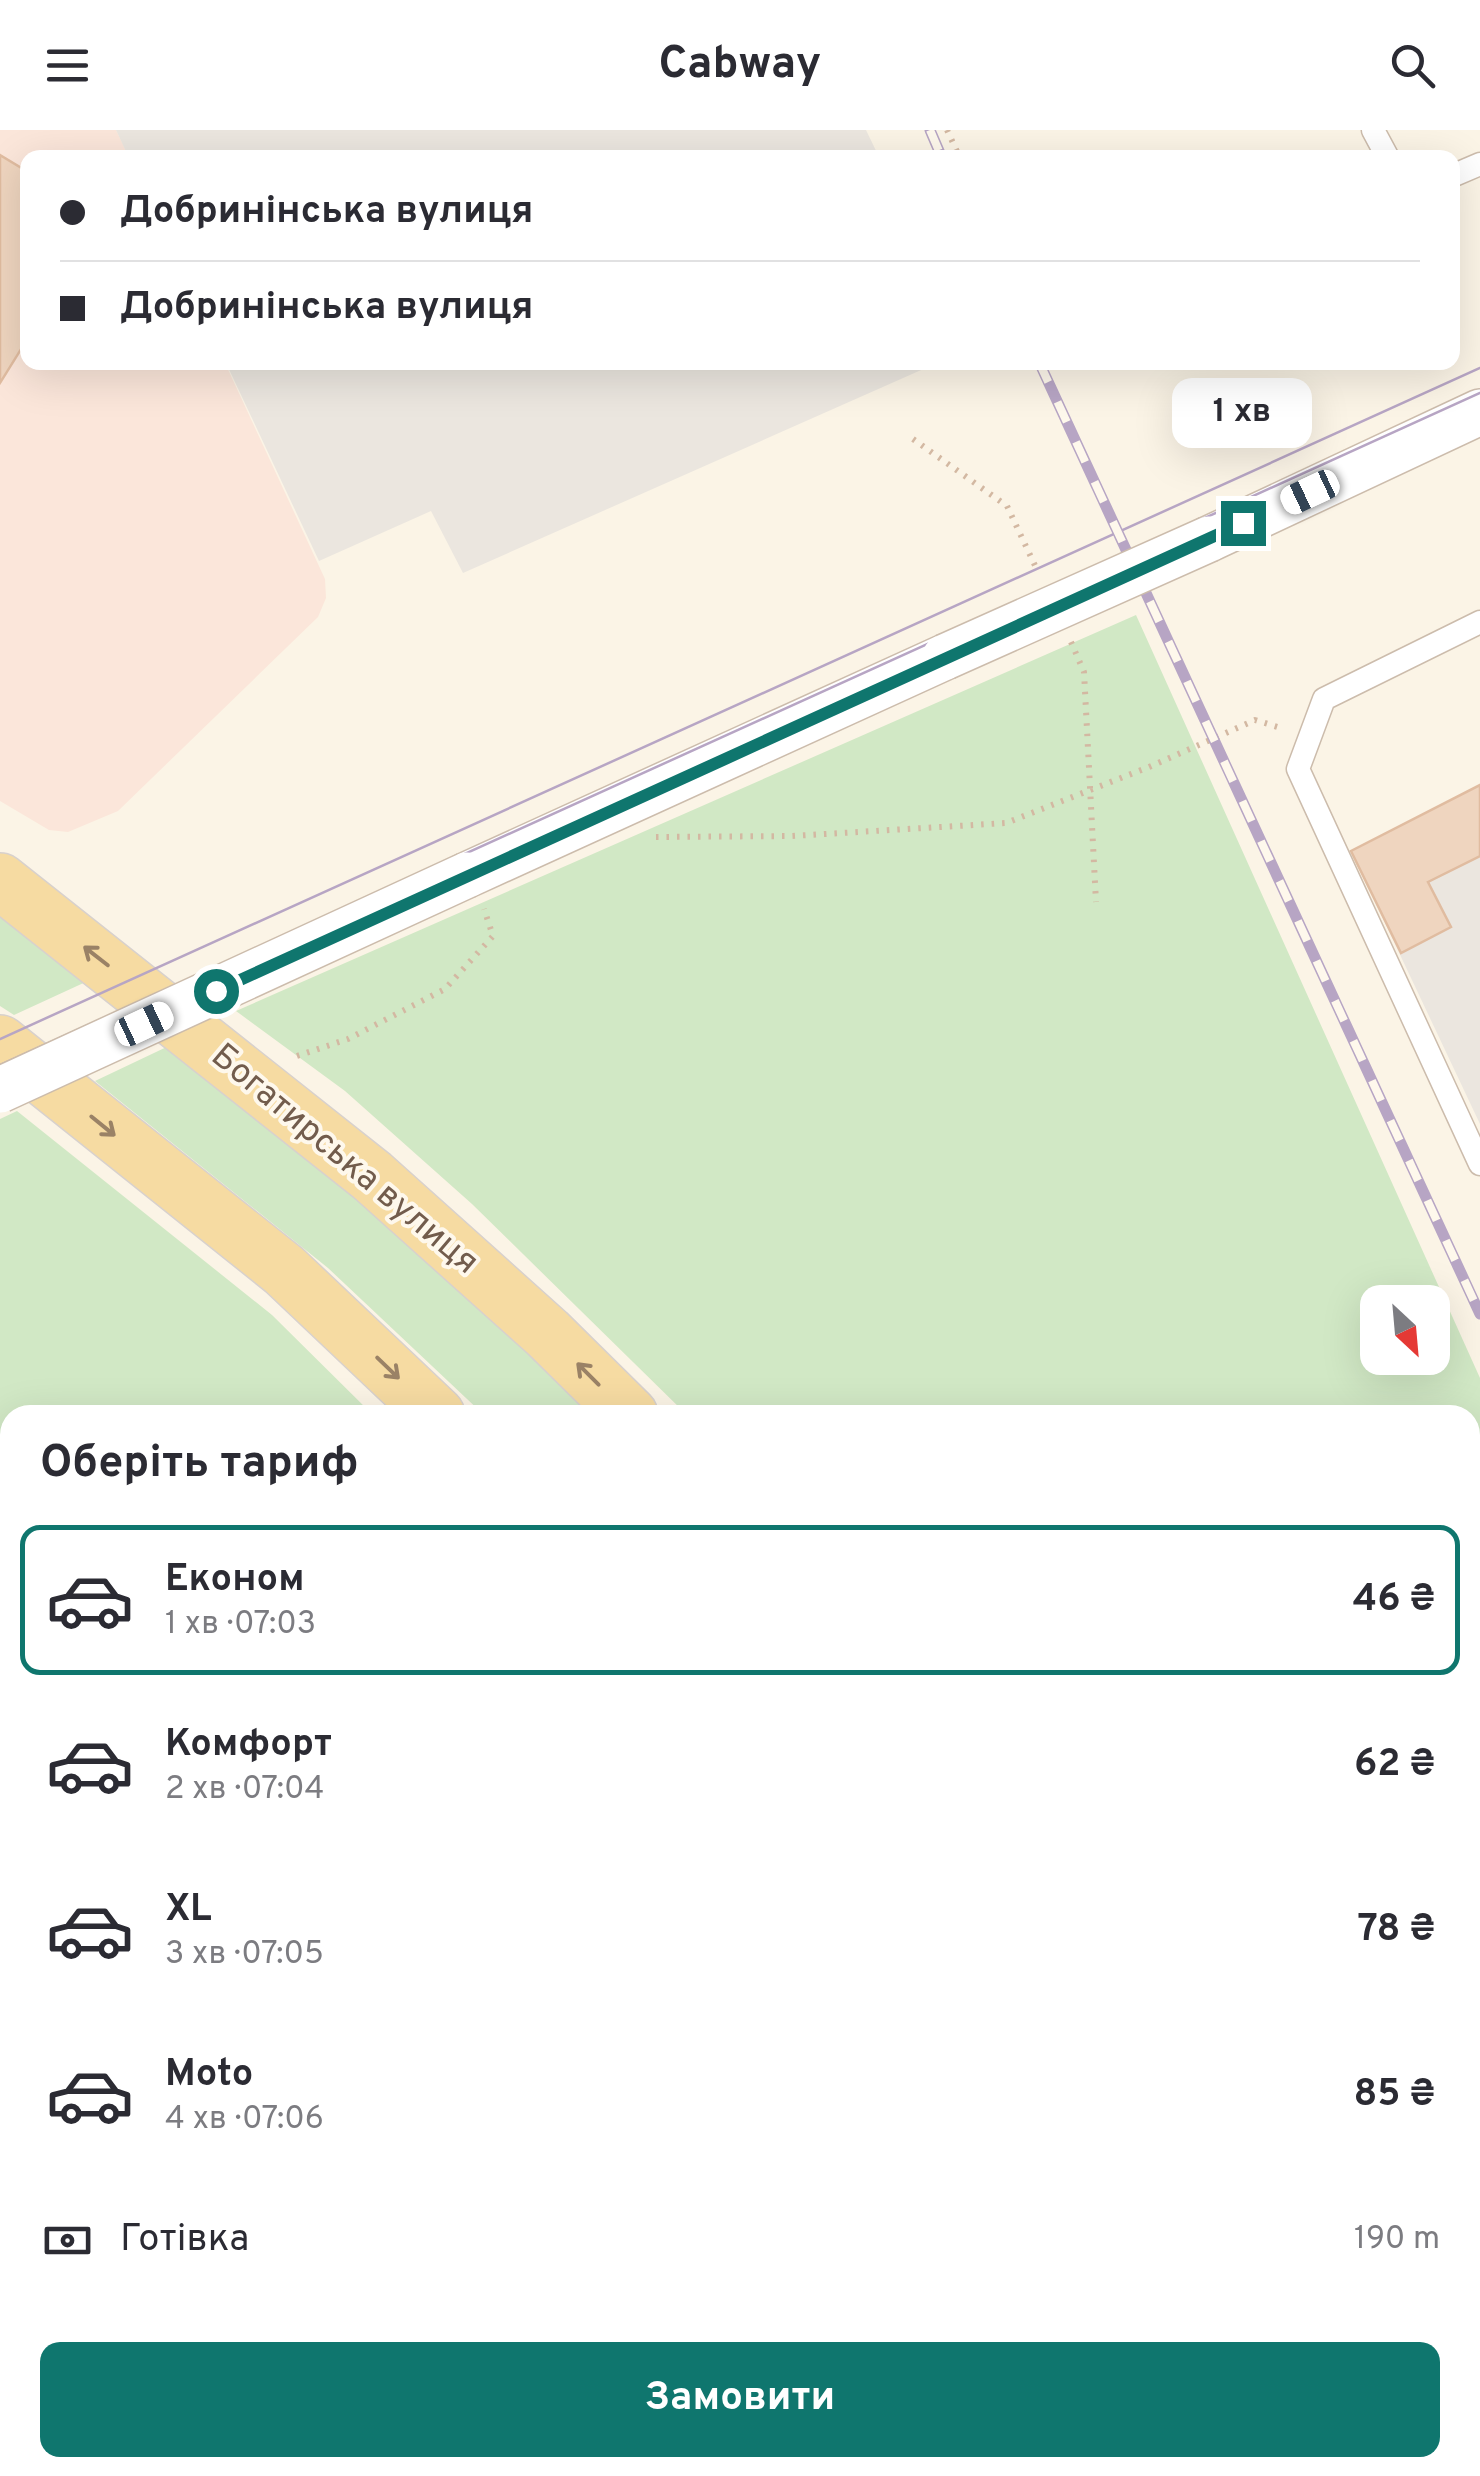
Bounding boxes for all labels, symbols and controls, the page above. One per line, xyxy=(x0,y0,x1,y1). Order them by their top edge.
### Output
text: Cabway xyxy=(659,37,821,94)
icon: menu xyxy=(40,38,95,93)
icon: search xyxy=(1385,38,1440,93)
text: Добринінська вулиця xyxy=(120,188,533,237)
text: Добринінська вулиця xyxy=(120,284,533,333)
callout: 1 хв xyxy=(1173,378,1313,448)
text: 1 хв xyxy=(1213,393,1271,433)
car xyxy=(1276,466,1344,518)
route end xyxy=(1221,501,1266,546)
one-way arrow xyxy=(83,946,110,967)
route start xyxy=(194,969,239,1014)
car xyxy=(110,998,178,1050)
street label: Богатирська вулиця xyxy=(201,1035,487,1285)
one-way arrow xyxy=(89,1115,115,1137)
north arrow xyxy=(1360,1285,1450,1375)
map controls xyxy=(1360,1285,1450,1375)
one-way arrow xyxy=(376,1356,400,1380)
one-way arrow xyxy=(577,1362,601,1386)
text: Оберіть тариф xyxy=(40,1436,358,1493)
icon: car xyxy=(45,1555,135,1645)
text: Економ xyxy=(165,1556,304,1605)
text: 46 ₴ xyxy=(1353,1576,1435,1625)
text: 1 хв · 07:03 xyxy=(165,1605,316,1645)
icon: car xyxy=(45,1720,135,1810)
text: Комфорт xyxy=(165,1721,332,1770)
text: 62 ₴ xyxy=(1354,1741,1435,1790)
text: 2 хв · 07:04 xyxy=(165,1770,324,1810)
icon: car xyxy=(45,1885,135,1975)
text: XL xyxy=(165,1886,212,1935)
text: 78 ₴ xyxy=(1357,1906,1435,1955)
text: 3 хв · 07:05 xyxy=(165,1935,324,1975)
icon: car xyxy=(45,2050,135,2140)
text: Moto xyxy=(165,2051,253,2100)
text: 85 ₴ xyxy=(1353,2071,1435,2120)
text: 4 хв · 07:06 xyxy=(165,2100,324,2140)
icon: cash xyxy=(40,2213,95,2268)
text: Готівка xyxy=(120,2216,249,2265)
text: 190 m xyxy=(1354,2220,1440,2260)
button: Замовити xyxy=(40,2342,1440,2457)

